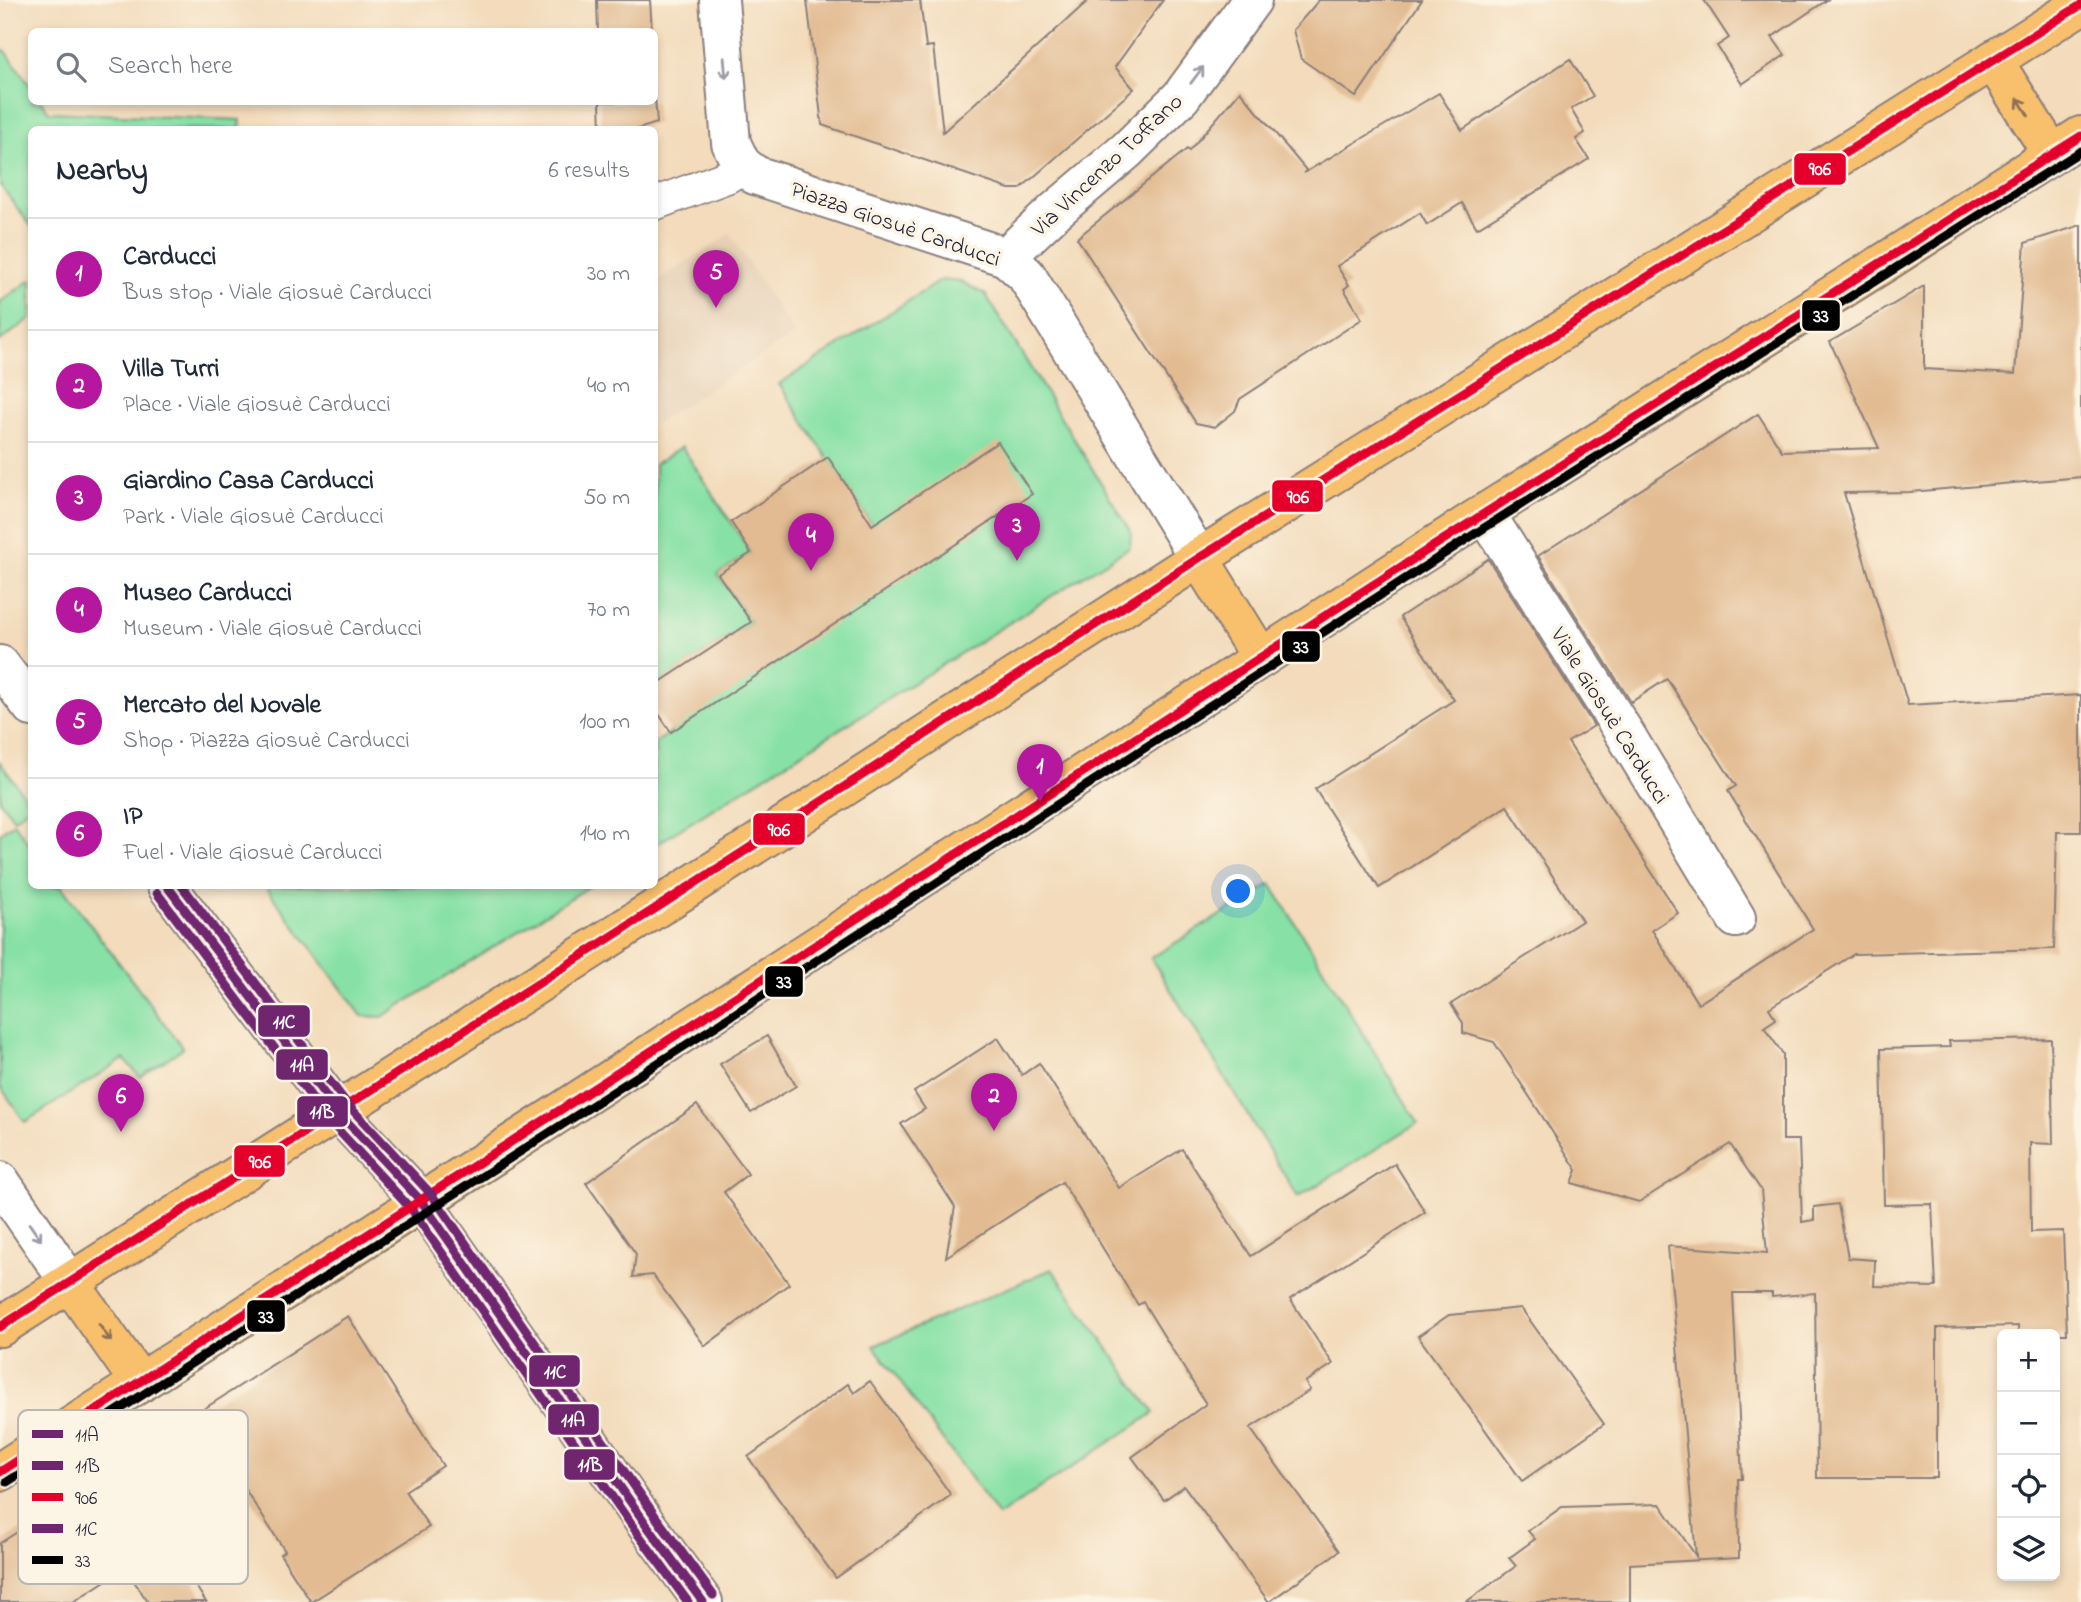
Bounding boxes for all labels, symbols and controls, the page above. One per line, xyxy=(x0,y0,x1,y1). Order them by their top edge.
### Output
search box xyxy=(28,28,658,105)
icon: search xyxy=(52,48,90,86)
text: Search here xyxy=(108,48,233,86)
one-way arrow xyxy=(719,56,732,79)
one-way arrow xyxy=(1190,66,1204,85)
street label: Via Vincenzo Toffano xyxy=(1024,86,1191,246)
one-way arrow xyxy=(2015,98,2029,118)
text: Nearby xyxy=(56,150,148,194)
line badge: 906 xyxy=(1793,152,1847,186)
text: 6 results xyxy=(549,155,630,188)
text: 906 xyxy=(1808,157,1832,184)
street label: Piazza Giosuè Carducci xyxy=(786,174,1005,277)
text: Carducci xyxy=(123,239,217,277)
pin: 5 xyxy=(693,250,739,308)
text: 1 xyxy=(75,258,83,291)
text: 30 m xyxy=(587,258,630,291)
text: Bus stop · Viale Giosuè Carducci xyxy=(123,277,432,310)
line badge: 33 xyxy=(1801,299,1841,332)
text: 33 xyxy=(1812,304,1829,331)
text: Villa Turri xyxy=(123,351,219,389)
text: 2 xyxy=(73,370,85,403)
text: 40 m xyxy=(587,370,630,403)
text: Place · Viale Giosuè Carducci xyxy=(123,389,391,422)
text: Giardino Casa Carducci xyxy=(123,463,374,501)
line badge: 906 xyxy=(1271,479,1324,513)
text: 3 xyxy=(74,482,84,515)
text: 50 m xyxy=(583,482,630,515)
text: 906 xyxy=(1286,485,1310,512)
text: Park · Viale Giosuè Carducci xyxy=(123,501,384,534)
pin: 3 xyxy=(994,503,1040,561)
pin: 4 xyxy=(788,513,834,571)
text: Museo Carducci xyxy=(123,575,292,613)
text: 4 xyxy=(74,594,84,627)
text: 70 m xyxy=(587,594,630,627)
text: Museum · Viale Giosuè Carducci xyxy=(123,613,422,646)
street label: Viale Giosuè Carducci xyxy=(1541,621,1677,811)
line badge: 33 xyxy=(1281,630,1321,663)
text: 33 xyxy=(1292,635,1309,662)
text: Mercato del Novale xyxy=(123,687,321,725)
text: 5 xyxy=(72,706,86,739)
text: 100 m xyxy=(579,706,630,739)
text: Shop · Piazza Giosuè Carducci xyxy=(123,725,410,758)
pin: 1 xyxy=(1017,744,1063,802)
text: IP xyxy=(123,799,143,837)
line badge: 906 xyxy=(752,812,806,846)
text: 6 xyxy=(74,818,84,851)
text: 140 m xyxy=(580,818,630,851)
text: 906 xyxy=(767,818,791,845)
text: Fuel · Viale Giosuè Carducci xyxy=(123,837,383,870)
your location xyxy=(1221,874,1255,908)
line badge: 33 xyxy=(764,965,804,998)
text: 33 xyxy=(775,970,792,997)
line badge: 11C xyxy=(257,1004,311,1038)
text: 11C xyxy=(273,1010,296,1037)
line badge: 11A xyxy=(275,1048,329,1081)
text: 11A xyxy=(290,1053,314,1080)
pin: 2 xyxy=(971,1073,1017,1131)
pin: 6 xyxy=(98,1074,144,1132)
line badge: 11B xyxy=(296,1095,349,1128)
text: 11B xyxy=(310,1100,335,1127)
line badge: 906 xyxy=(233,1144,286,1178)
text: 906 xyxy=(248,1150,272,1177)
one-way arrow xyxy=(28,1222,42,1241)
line badge: 33 xyxy=(246,1299,286,1333)
text: 33 xyxy=(257,1305,274,1332)
one-way arrow xyxy=(98,1323,112,1342)
map controls xyxy=(1997,1329,2060,1581)
button: + xyxy=(1997,1329,2060,1392)
line badge: 11C xyxy=(528,1354,581,1388)
text: 11C xyxy=(544,1360,567,1387)
button: − xyxy=(1997,1392,2060,1455)
line badge: 11A xyxy=(547,1403,600,1436)
text: 11A xyxy=(561,1408,585,1435)
legend xyxy=(18,1410,248,1584)
text: 11A xyxy=(75,1423,99,1450)
line badge: 11B xyxy=(563,1448,616,1481)
text: 11B xyxy=(578,1453,603,1480)
text: 11B xyxy=(75,1454,100,1481)
button: locate xyxy=(1997,1455,2060,1518)
text: 906 xyxy=(75,1486,97,1513)
text: 11C xyxy=(75,1517,98,1544)
button: layers xyxy=(1997,1518,2060,1581)
text: 33 xyxy=(75,1549,91,1576)

